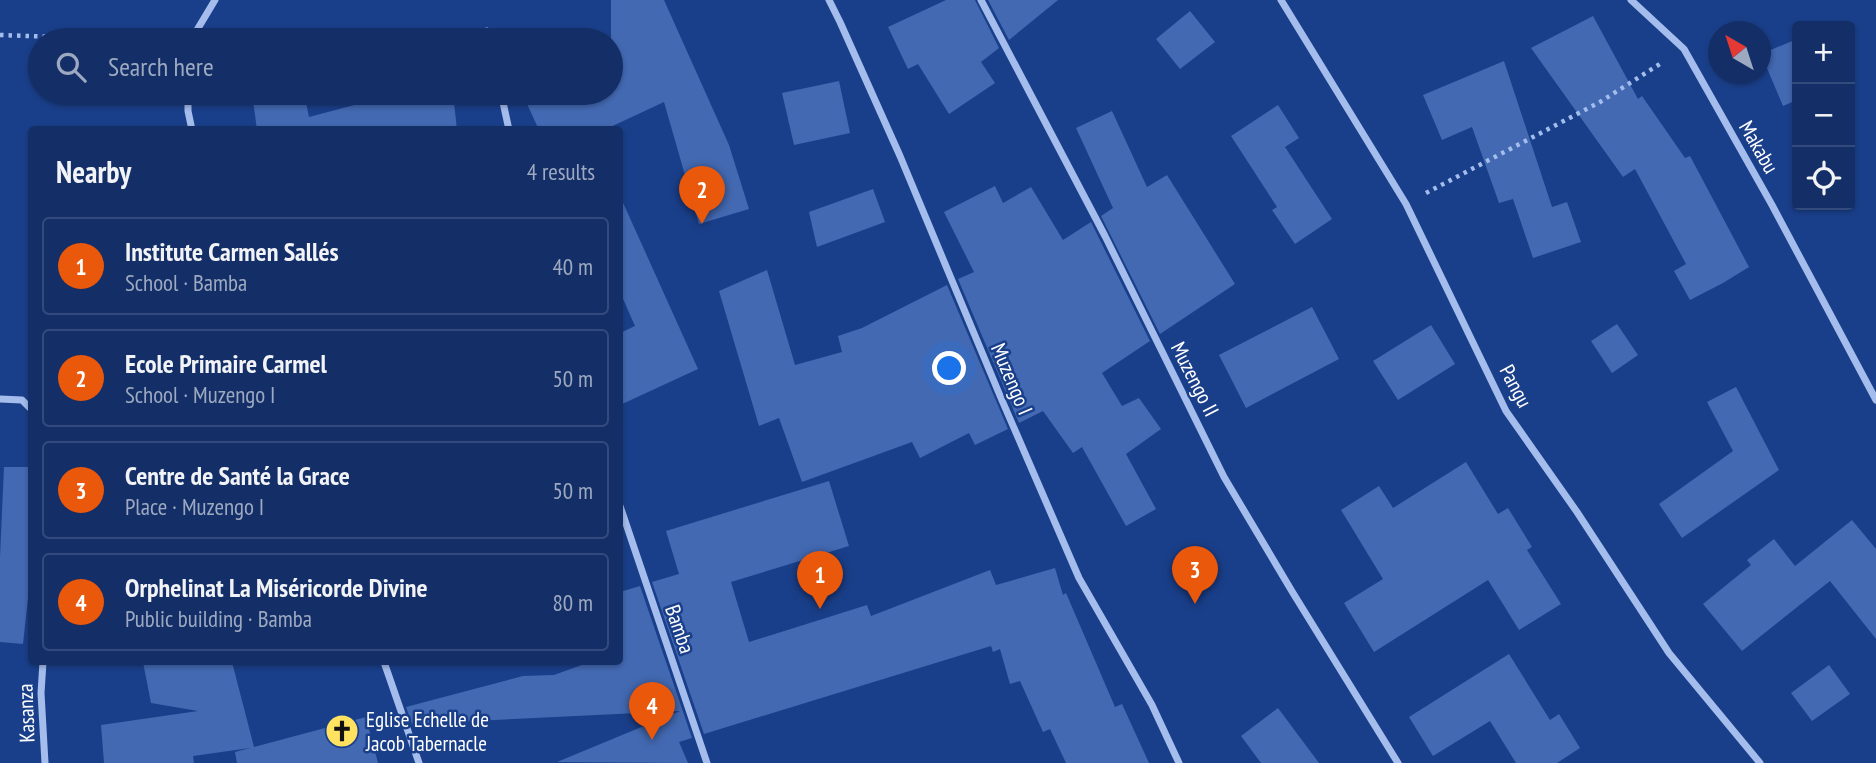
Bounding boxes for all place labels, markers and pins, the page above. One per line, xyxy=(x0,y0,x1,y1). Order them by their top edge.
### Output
pin: 2 xyxy=(679,166,725,224)
pin: 3 xyxy=(1172,546,1218,604)
pin: 1 xyxy=(797,551,843,609)
pin: 4 xyxy=(629,682,675,740)
place label: Eglise Echelle de Jacob Tabernacle xyxy=(365,706,489,757)
church icon: Eglise Echelle de Jacob Tabernacle xyxy=(323,712,361,750)

